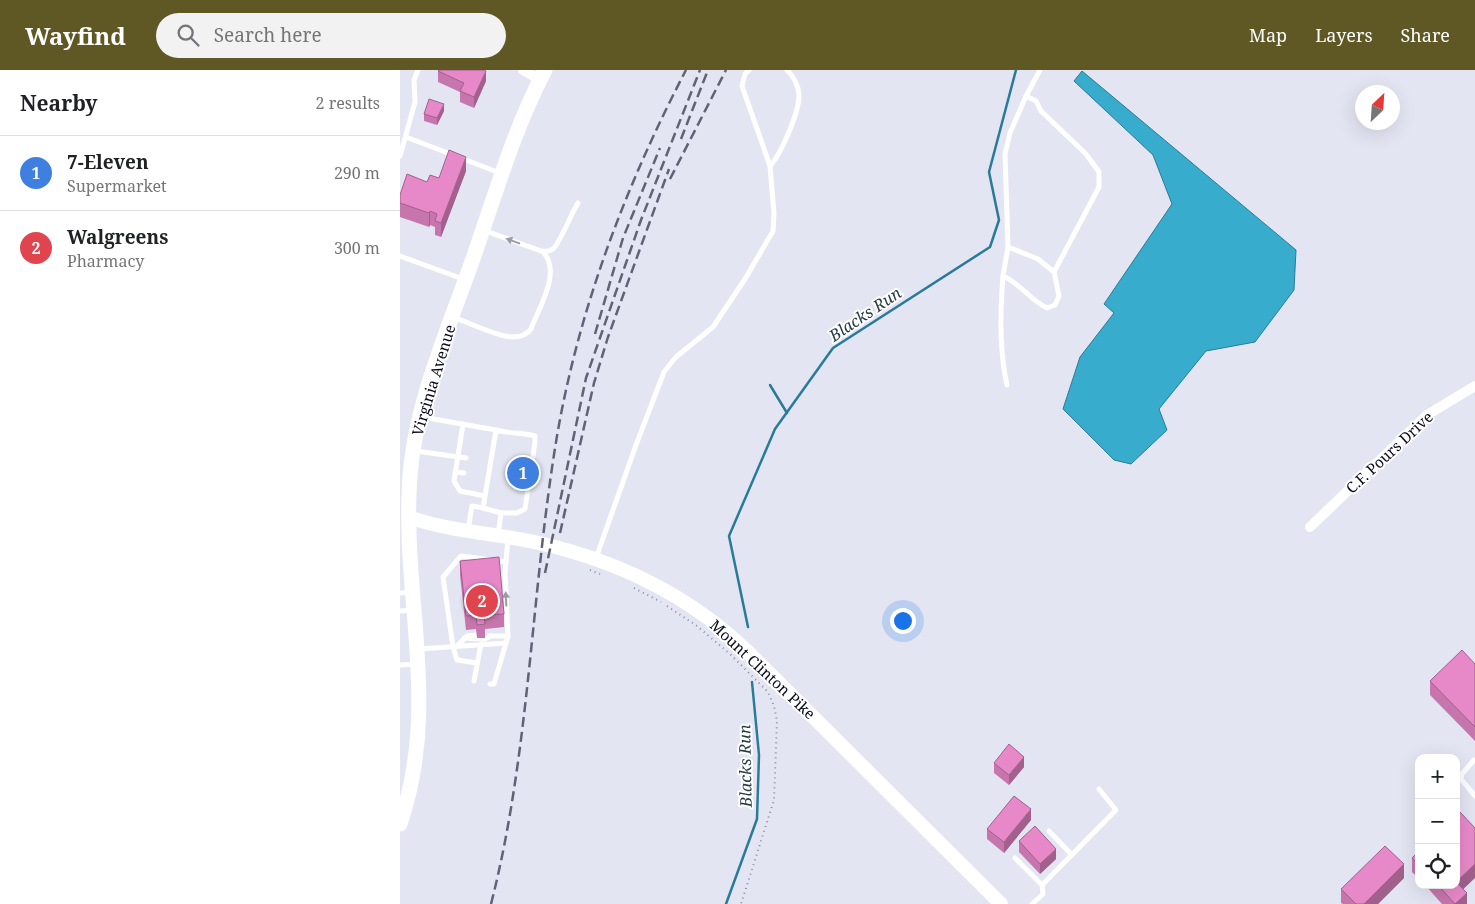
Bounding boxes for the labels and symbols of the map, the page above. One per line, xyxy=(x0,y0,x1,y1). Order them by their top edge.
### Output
north arrow xyxy=(1355,85,1400,130)
one-way arrow xyxy=(505,237,520,245)
water label: Blacks Run xyxy=(824,281,906,347)
street label: Virginia Avenue xyxy=(407,322,459,438)
street label: C.F. Pours Drive xyxy=(1341,406,1437,498)
pin: 1 xyxy=(507,454,539,492)
pin: 2 xyxy=(466,582,498,620)
one-way arrow xyxy=(502,591,510,607)
your location xyxy=(890,608,916,634)
street label: Mount Clinton Pike xyxy=(706,615,820,723)
water label: Blacks Run xyxy=(733,724,757,809)

